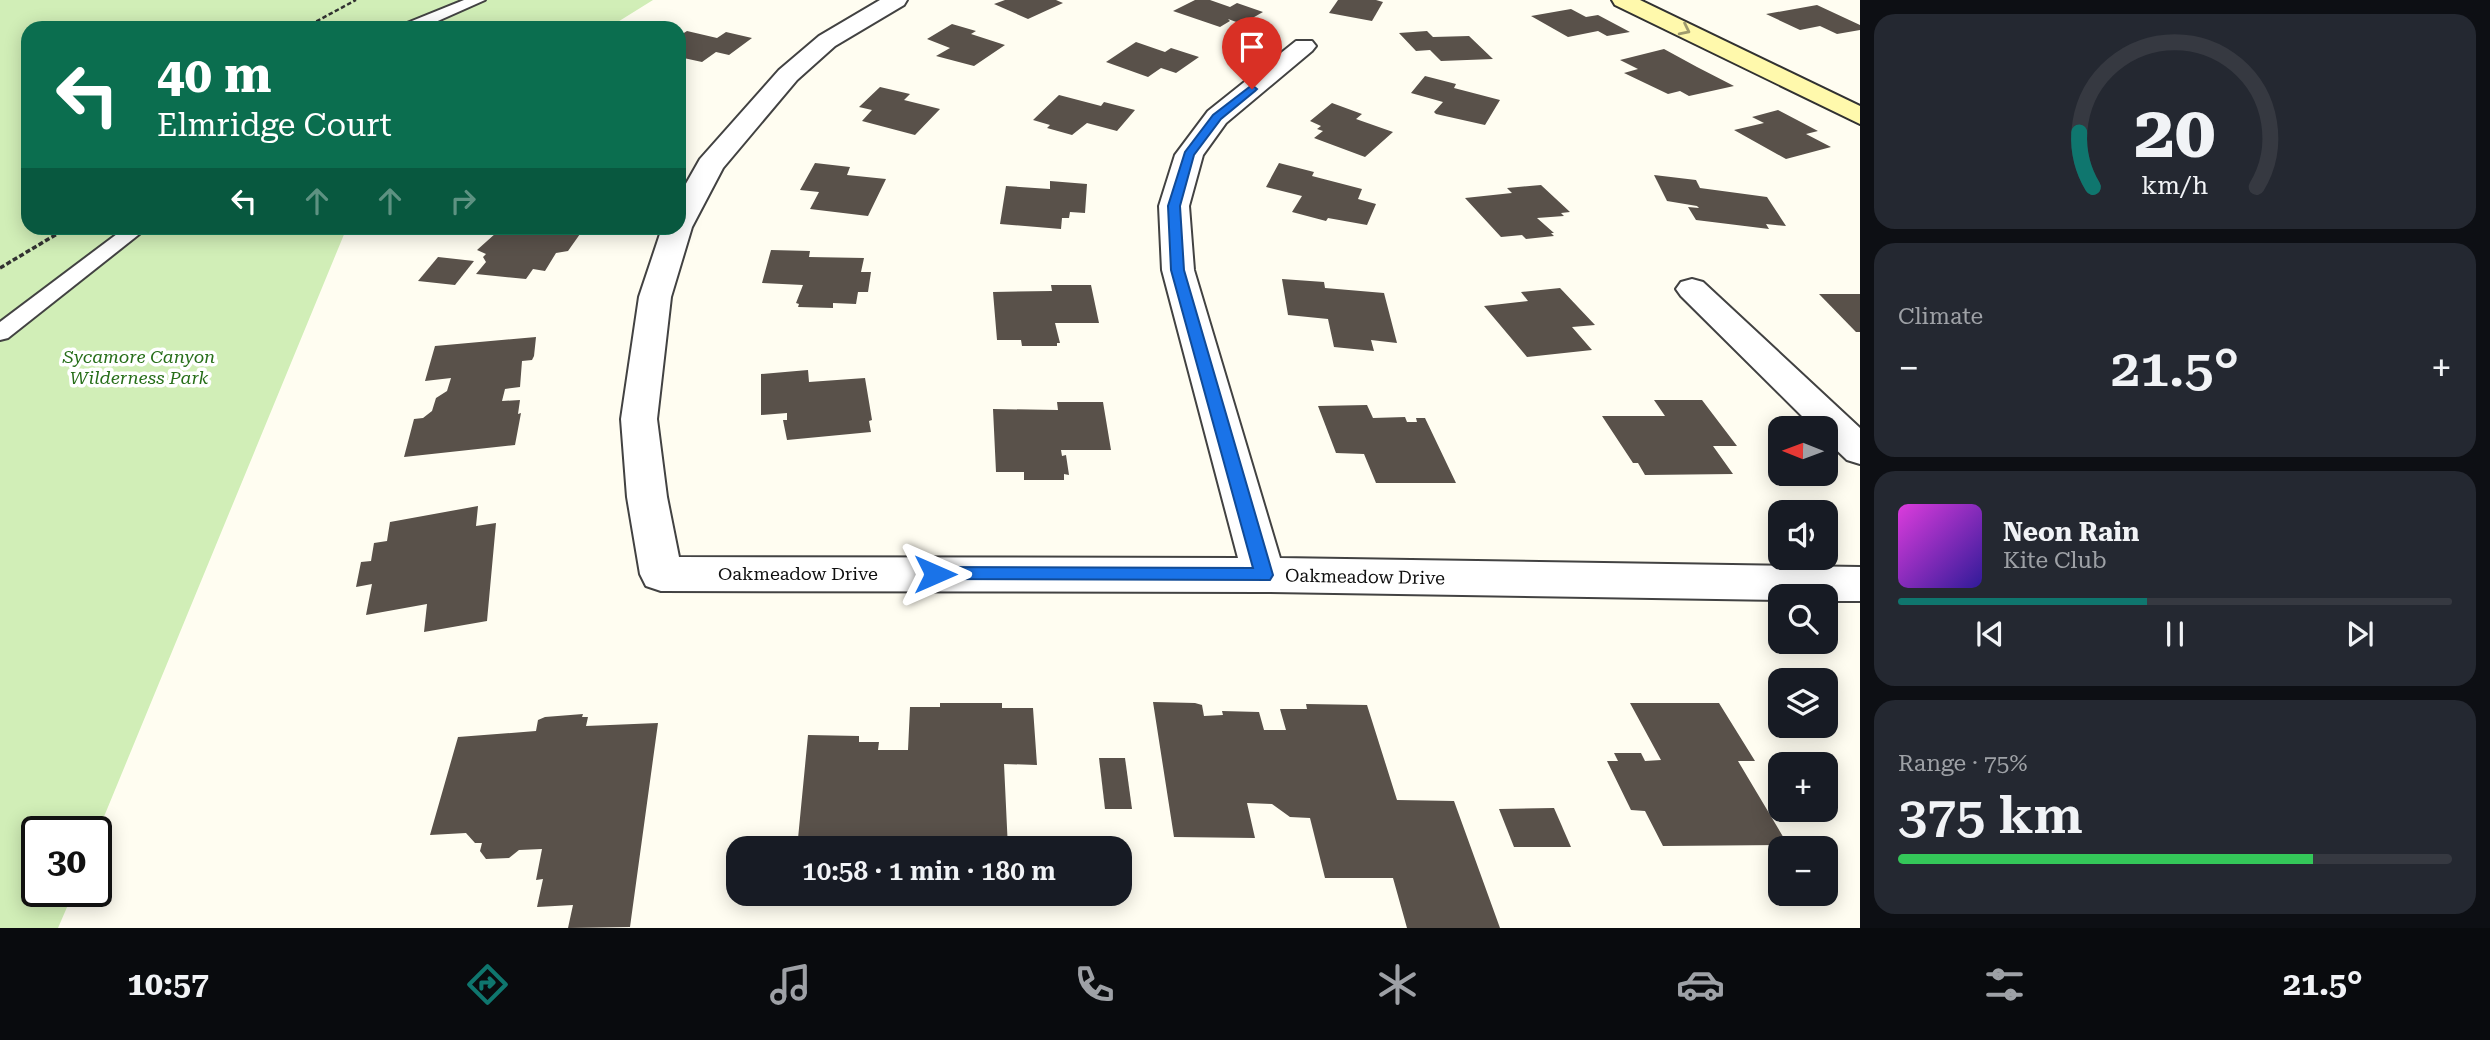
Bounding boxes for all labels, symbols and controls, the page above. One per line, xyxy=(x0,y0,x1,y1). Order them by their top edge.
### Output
pin xyxy=(1222,17,1282,89)
one-way arrow xyxy=(1678,22,1690,36)
icon: arrive xyxy=(1233,28,1271,66)
text: 40 m xyxy=(157,47,272,104)
icon: left xyxy=(42,49,133,140)
text: 20 xyxy=(2134,91,2216,176)
text: Elmridge Court xyxy=(157,106,392,144)
text: km/h xyxy=(2142,171,2208,200)
icon: left xyxy=(225,182,263,220)
icon: ahead xyxy=(298,182,336,220)
icon: ahead xyxy=(371,182,409,220)
icon: right xyxy=(444,182,482,220)
text: Climate xyxy=(1898,303,1983,330)
text: 21.5° xyxy=(2111,338,2239,399)
park label: Sycamore Canyon Wilderness Park xyxy=(62,346,215,388)
text: − xyxy=(1898,346,1919,390)
text: + xyxy=(2431,346,2452,390)
north arrow xyxy=(1768,416,1838,486)
map controls xyxy=(1768,416,1838,906)
button: sound xyxy=(1768,500,1838,570)
text: Neon Rain xyxy=(2003,517,2139,547)
position arrow xyxy=(898,537,972,611)
text: Kite Club xyxy=(2003,547,2107,574)
street label: Oakmeadow Drive xyxy=(718,563,878,584)
street label: Oakmeadow Drive xyxy=(1285,565,1445,588)
button: search xyxy=(1768,584,1838,654)
icon: previous xyxy=(1971,615,2009,653)
icon: pause xyxy=(2156,615,2194,653)
icon: next xyxy=(2341,615,2379,653)
button: layers xyxy=(1768,668,1838,738)
text: Range · 75% xyxy=(1898,750,2027,777)
button: + xyxy=(1768,752,1838,822)
text: 375 km xyxy=(1898,785,2083,846)
speed limit sign: 30 xyxy=(21,816,112,907)
button: − xyxy=(1768,836,1838,906)
text: 10:58 · 1 min · 180 m xyxy=(802,856,1056,886)
icon: directions xyxy=(463,960,512,1009)
icon: music xyxy=(766,960,815,1009)
icon: phone xyxy=(1070,960,1119,1009)
icon: climate xyxy=(1373,960,1422,1009)
icon: car xyxy=(1676,960,1725,1009)
icon: filters xyxy=(1980,960,2029,1009)
text: 10:57 xyxy=(127,965,209,1003)
text: 21.5° xyxy=(2283,965,2363,1003)

